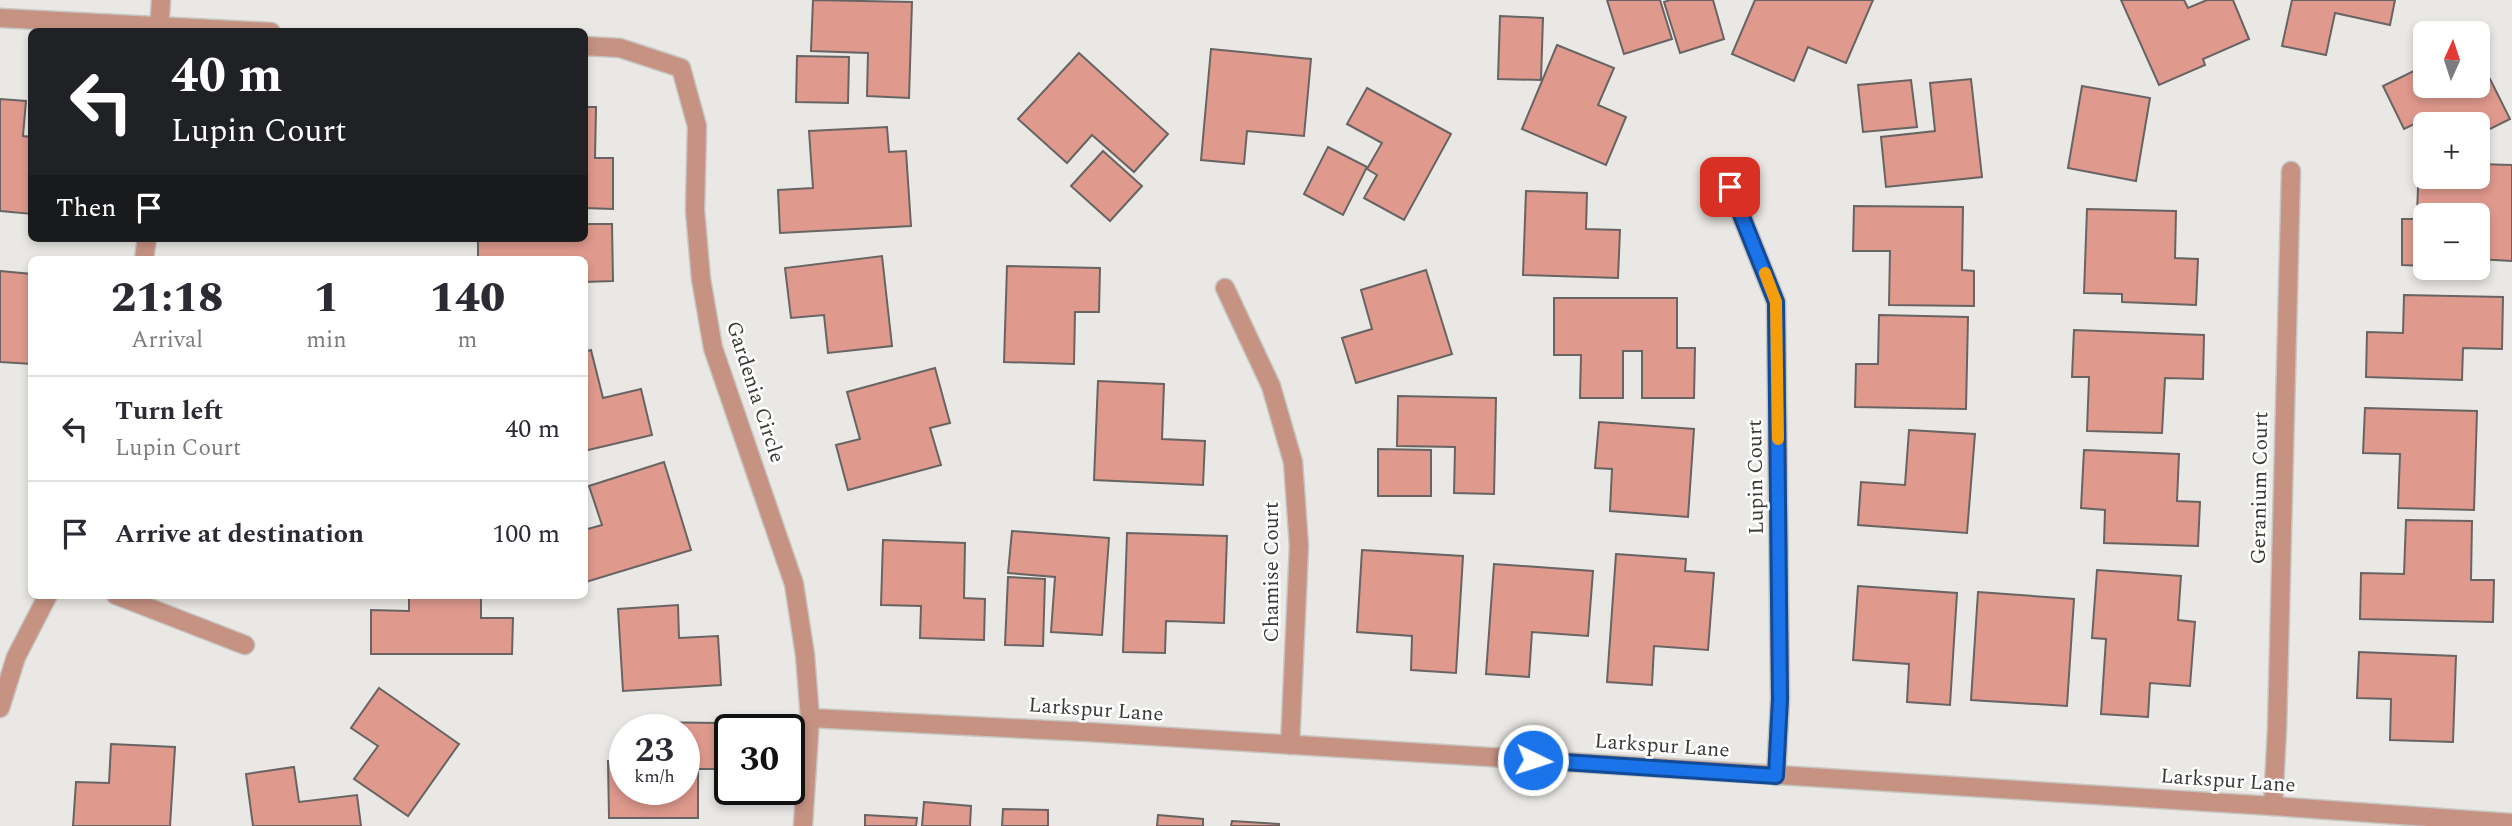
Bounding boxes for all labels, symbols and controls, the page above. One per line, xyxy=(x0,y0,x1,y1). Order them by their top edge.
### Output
north arrow xyxy=(2413,21,2490,98)
map controls xyxy=(2413,21,2490,280)
text: 40 m xyxy=(171,39,282,114)
icon: left xyxy=(56,56,147,147)
text: Lupin Court xyxy=(171,107,346,156)
button: + xyxy=(2413,112,2490,189)
pin xyxy=(1700,157,1760,217)
icon: arrive xyxy=(1711,168,1749,206)
text: Then xyxy=(56,188,116,228)
icon: arrive xyxy=(130,189,168,227)
button: − xyxy=(2413,203,2490,280)
text: 21:18 xyxy=(111,267,223,330)
text: 1 xyxy=(314,267,339,330)
text: 140 xyxy=(429,267,505,330)
street label: Gardenia Circle xyxy=(717,317,793,467)
text: Arrival xyxy=(131,323,203,358)
text: min xyxy=(306,323,347,358)
text: m xyxy=(457,323,477,358)
text: Turn left xyxy=(115,391,223,431)
text: 40 m xyxy=(505,409,560,449)
icon: left xyxy=(56,410,94,448)
street label: Geranium Court xyxy=(2243,411,2277,565)
street label: Lupin Court xyxy=(1739,419,1773,535)
text: Lupin Court xyxy=(115,431,241,466)
street label: Chamise Court xyxy=(1256,502,1288,642)
text: Arrive at destination xyxy=(115,514,364,554)
text: 100 m xyxy=(492,514,560,554)
icon: arrive xyxy=(56,515,94,553)
street label: Larkspur Lane xyxy=(1027,689,1165,731)
speed limit sign: 30 xyxy=(714,714,805,805)
position arrow xyxy=(1496,723,1570,797)
text: 23 xyxy=(635,724,674,777)
street label: Larkspur Lane xyxy=(1593,725,1731,767)
street label: Larkspur Lane xyxy=(2159,760,2297,802)
text: km/h xyxy=(634,763,675,790)

